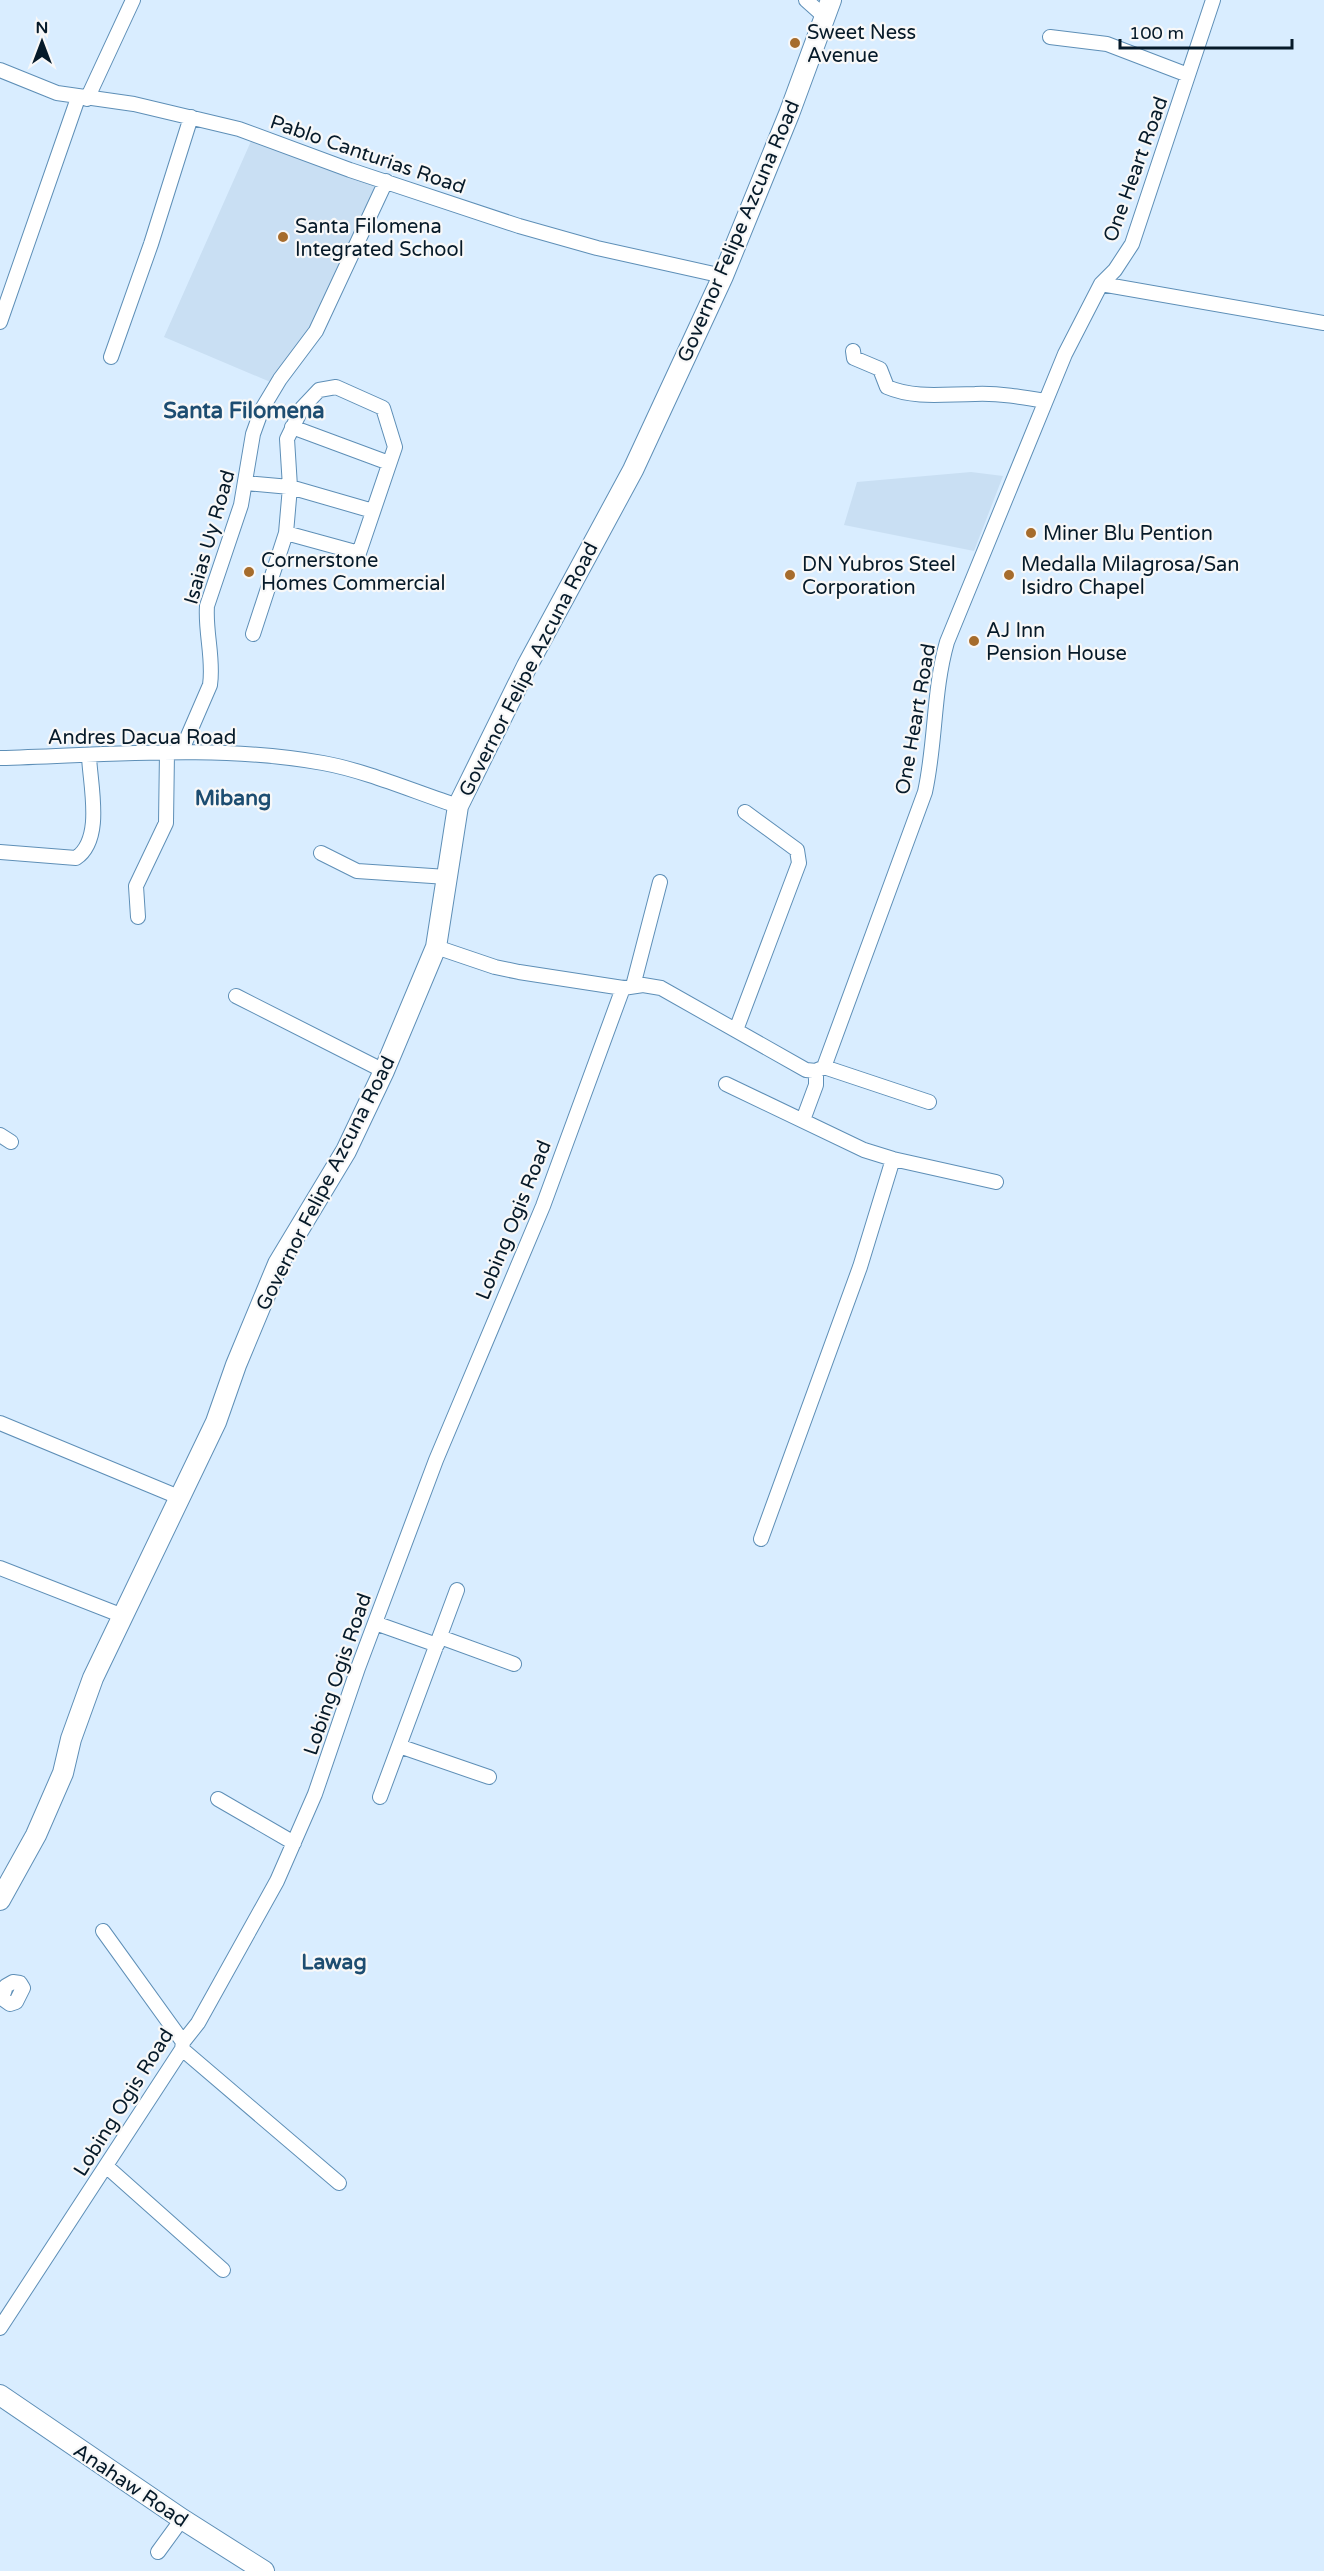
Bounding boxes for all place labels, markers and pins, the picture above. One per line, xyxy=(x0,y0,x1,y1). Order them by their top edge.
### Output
place label: Sweet Ness Avenue xyxy=(807,21,916,68)
marker: Sweet Ness Avenue xyxy=(788,36,802,50)
place label: Santa Filomena Integrated School xyxy=(295,215,464,262)
marker: Santa Filomena Integrated School xyxy=(276,230,290,244)
place label: Miner Blu Pention xyxy=(1043,522,1213,546)
marker: Miner Blu Pention xyxy=(1024,526,1038,540)
place label: Cornerstone Homes Commercial xyxy=(261,549,445,596)
place label: DN Yubros Steel Corporation xyxy=(802,553,956,600)
place label: Medalla Milagrosa/San Isidro Chapel xyxy=(1021,553,1240,600)
marker: Cornerstone Homes Commercial xyxy=(242,565,256,579)
marker: DN Yubros Steel Corporation xyxy=(783,568,797,582)
marker: Medalla Milagrosa/San Isidro Chapel xyxy=(1002,568,1016,582)
place label: AJ Inn Pension House xyxy=(986,619,1127,666)
marker: AJ Inn Pension House xyxy=(967,634,981,648)

